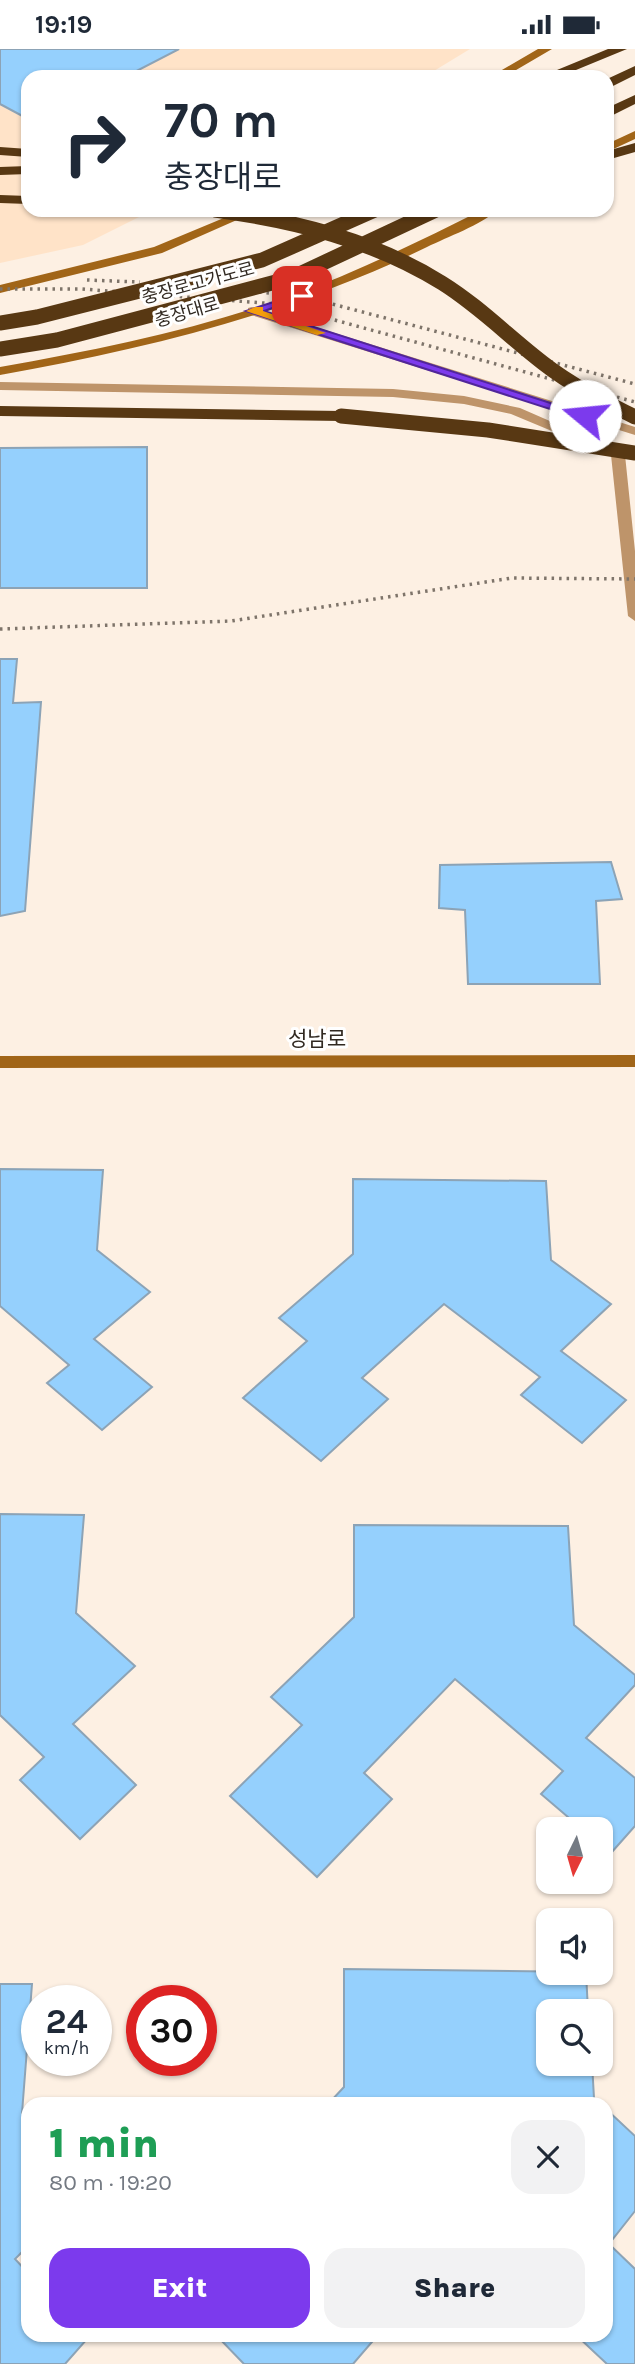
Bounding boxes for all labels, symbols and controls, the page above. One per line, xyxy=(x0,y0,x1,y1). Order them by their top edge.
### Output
text: 19:19 xyxy=(35,9,92,40)
text: 70 m xyxy=(164,92,278,149)
icon: right xyxy=(49,98,140,189)
text: 충장대로 xyxy=(164,159,282,196)
street label: 충장로고가도로 xyxy=(139,257,257,309)
pin xyxy=(272,266,332,326)
icon: arrive xyxy=(283,277,321,315)
street label: 충장대로 xyxy=(152,292,222,332)
position arrow xyxy=(548,379,622,453)
street label: 성남로 xyxy=(288,1027,346,1051)
north arrow xyxy=(536,1817,612,1893)
map controls xyxy=(536,1817,613,2076)
button: sound xyxy=(536,1908,613,1985)
speed limit sign: 30 xyxy=(126,1985,217,2076)
button: search xyxy=(536,1999,613,2076)
text: 24 xyxy=(46,2001,88,2042)
text: km/h xyxy=(44,2037,89,2059)
text: 1 min xyxy=(49,2118,159,2168)
button: close xyxy=(511,2120,585,2194)
text: 80 m · 19:20 xyxy=(49,2169,172,2196)
button: Exit xyxy=(49,2248,310,2328)
button: Share xyxy=(324,2248,585,2328)

